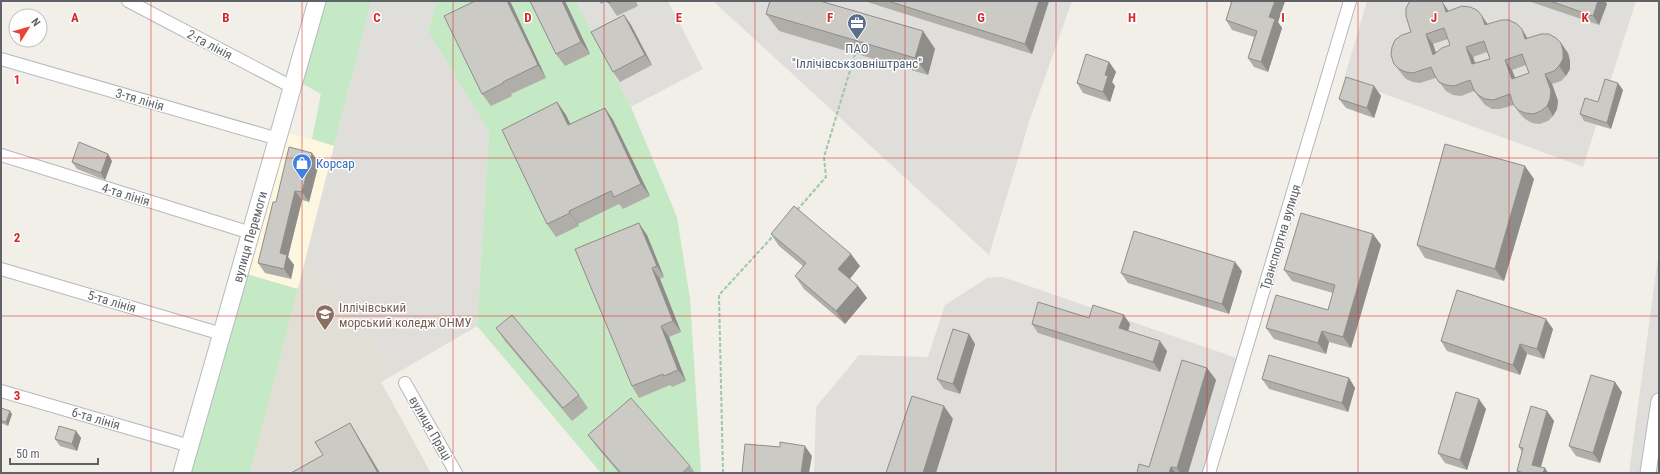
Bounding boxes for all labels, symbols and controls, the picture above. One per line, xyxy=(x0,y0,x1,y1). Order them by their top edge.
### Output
north arrow xyxy=(8,8,48,48)
text: A xyxy=(71,10,79,25)
text: B xyxy=(222,10,230,25)
text: C xyxy=(373,10,381,25)
text: D xyxy=(524,10,532,25)
text: E xyxy=(676,10,683,25)
text: F xyxy=(827,10,833,25)
text: G xyxy=(977,10,985,25)
text: H xyxy=(1128,10,1136,25)
text: I xyxy=(1281,10,1285,25)
text: J xyxy=(1431,10,1437,25)
text: K xyxy=(1581,10,1589,25)
office icon: ПАО "Іллічівськзовніштранс" xyxy=(846,12,868,40)
text: N xyxy=(28,16,43,29)
street label: 2-га лінія xyxy=(185,26,235,63)
place label: ПАО "Іллічівськзовніштранс" xyxy=(792,41,922,71)
text: 1 xyxy=(14,72,20,87)
street label: 3-тя лінія xyxy=(114,85,166,114)
shop icon: Корсар xyxy=(291,152,313,180)
place label: Корсар xyxy=(316,156,355,171)
street label: 4-та лінія xyxy=(100,180,152,209)
street label: Транспортна вулиця xyxy=(1257,182,1304,292)
street label: вулиця Перемоги xyxy=(230,189,270,284)
text: 2 xyxy=(14,230,21,245)
street label: 5-та лінія xyxy=(86,287,138,316)
place label: Іллічівський морський коледж ОНМУ xyxy=(339,300,472,330)
school or university icon: Іллічівський морський коледж ОНМУ xyxy=(314,303,336,331)
text: 3 xyxy=(14,388,20,403)
street label: вулиця Праці xyxy=(406,394,455,463)
street label: 6-та лінія xyxy=(70,404,122,433)
scale bar xyxy=(10,440,98,466)
text: 50 m xyxy=(16,447,40,461)

